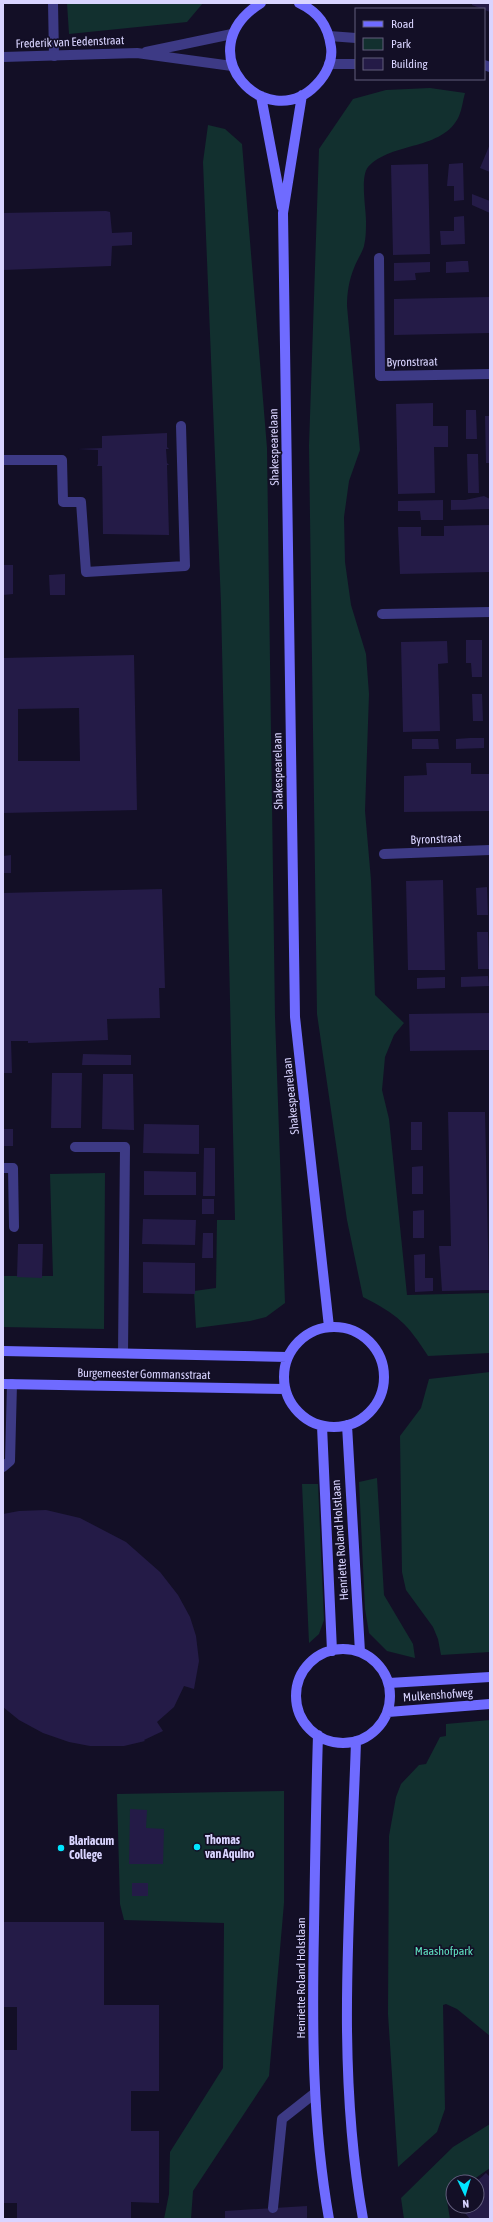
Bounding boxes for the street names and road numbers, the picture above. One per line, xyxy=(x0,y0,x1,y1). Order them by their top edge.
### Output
street label: Frederik van Eedenstraat xyxy=(15,33,125,51)
street label: Byronstraat xyxy=(386,355,438,369)
street label: Shakespearelaan xyxy=(266,408,282,486)
street label: Shakespearelaan xyxy=(270,732,286,810)
street label: Byronstraat xyxy=(410,831,462,847)
street label: Shakespearelaan xyxy=(280,1057,302,1135)
street label: Burgemeester Gommansstraat xyxy=(77,1366,211,1382)
street label: Henriette Roland Holstlaan xyxy=(329,1479,351,1601)
street label: Mulkenshofweg xyxy=(403,1686,474,1704)
street label: Henriette Roland Holstlaan xyxy=(294,1917,308,2039)

